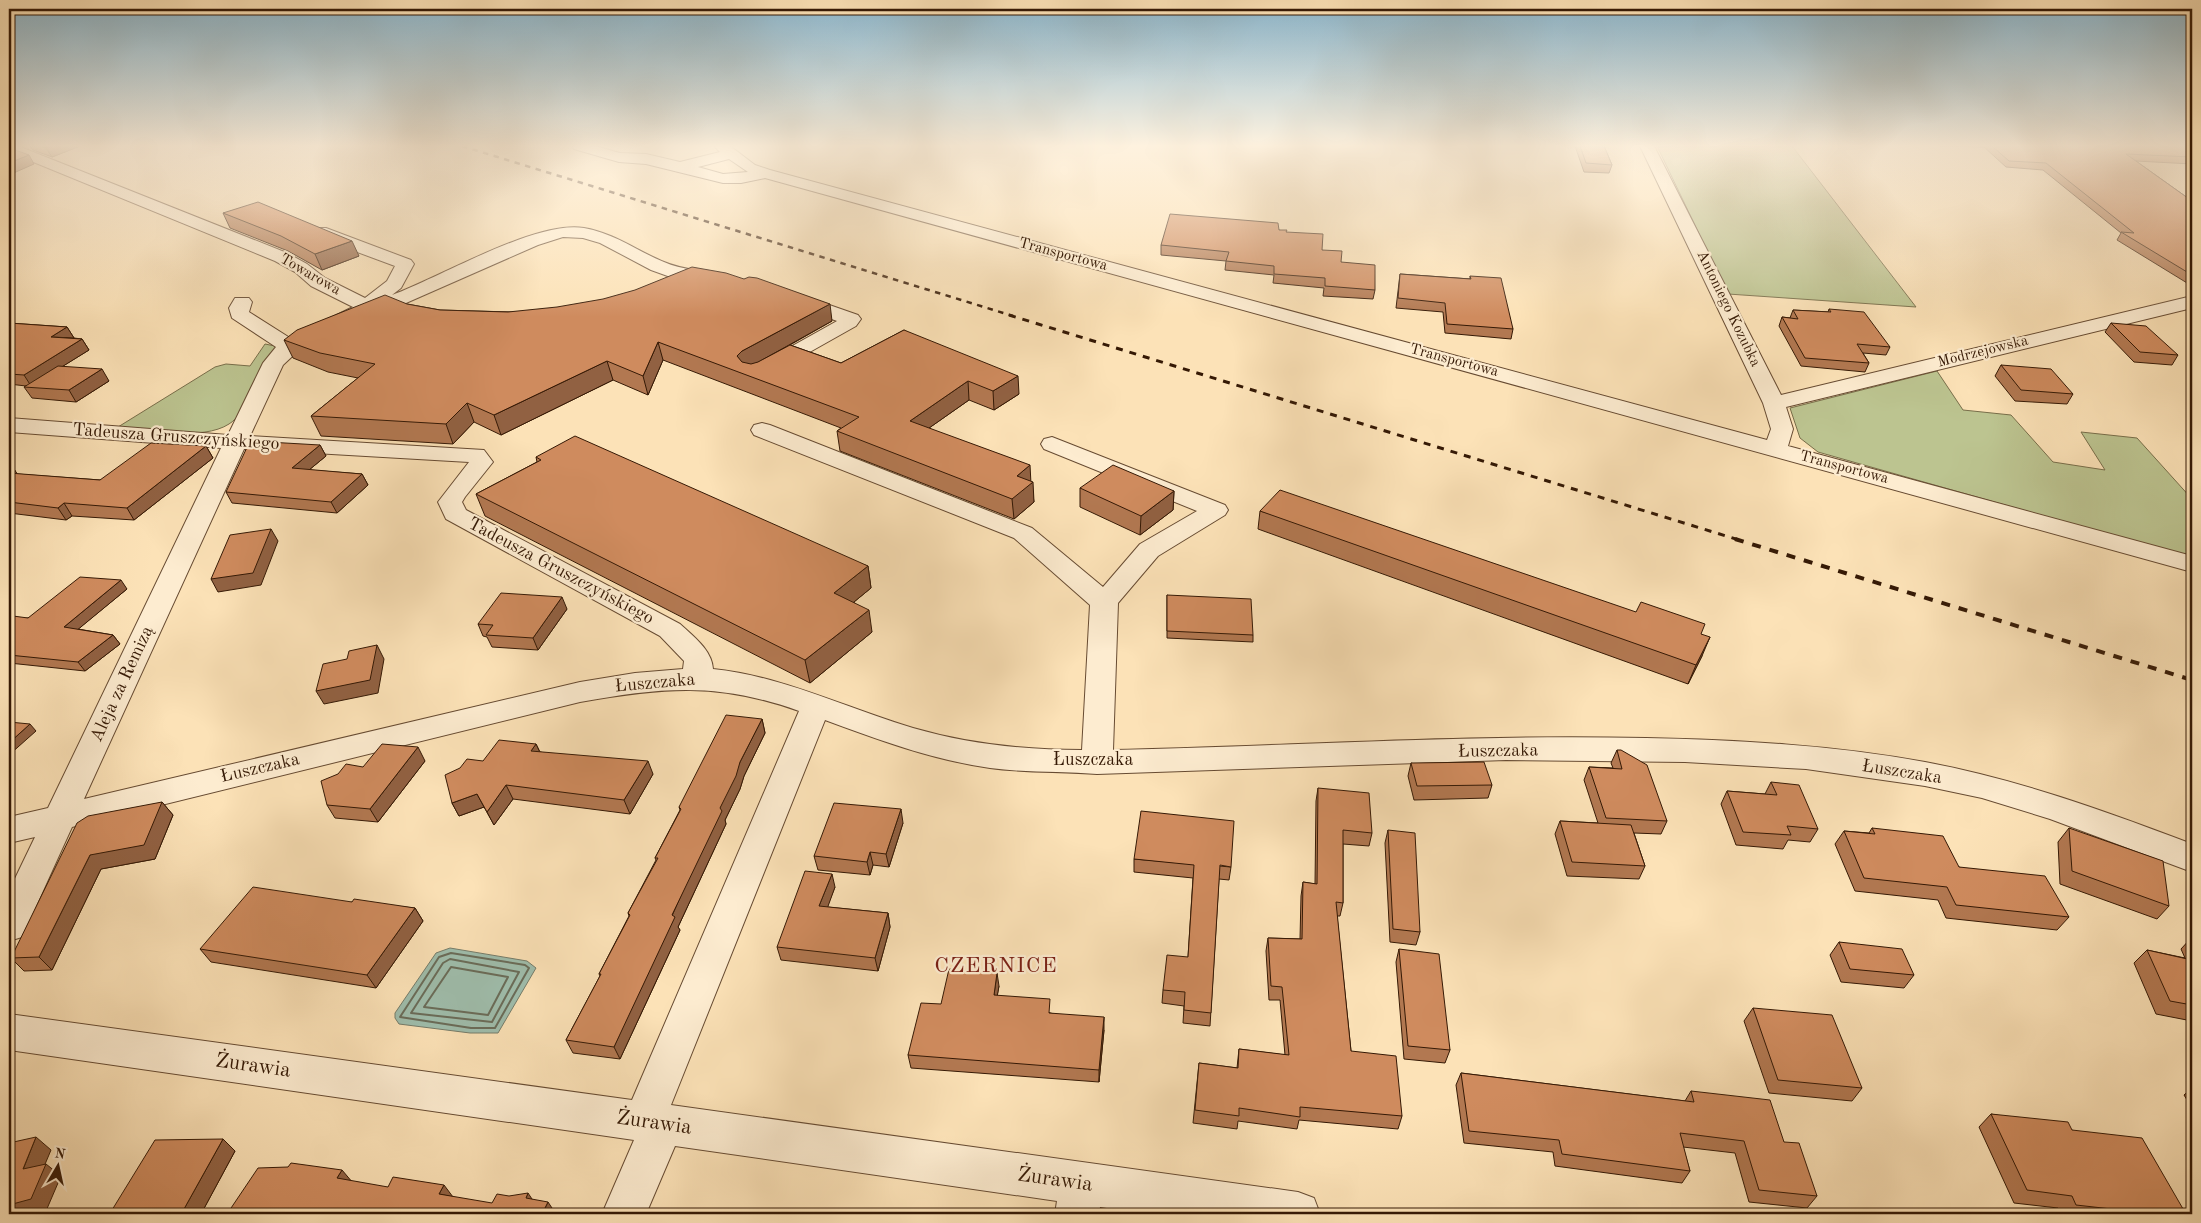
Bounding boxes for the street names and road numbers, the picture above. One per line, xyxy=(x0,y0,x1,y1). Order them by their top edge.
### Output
street label: Transportowa xyxy=(1017,236,1110,274)
street label: Antoniego Kozubka xyxy=(1693,248,1763,370)
street label: Towarowa xyxy=(277,252,343,299)
street label: Modrzejowska xyxy=(1936,333,2030,371)
street label: Transportowa xyxy=(1408,342,1501,380)
street label: Tadeusza Gruszczyńskiego xyxy=(72,421,280,453)
street label: Transportowa xyxy=(1798,449,1891,487)
street label: Tadeusza Gruszczyńskiego xyxy=(465,514,657,628)
street label: Aleja za Remizą xyxy=(87,623,157,745)
street label: Łuszczaka xyxy=(614,671,696,695)
street label: Łuszczaka xyxy=(1457,741,1539,761)
street label: Łuszczaka xyxy=(219,750,301,786)
street label: Łuszczaka xyxy=(1053,751,1133,769)
street label: Łuszczaka xyxy=(1861,757,1943,787)
street label: Żurawia xyxy=(214,1046,293,1082)
street label: Żurawia xyxy=(615,1103,694,1139)
street label: Żurawia xyxy=(1016,1160,1095,1196)

